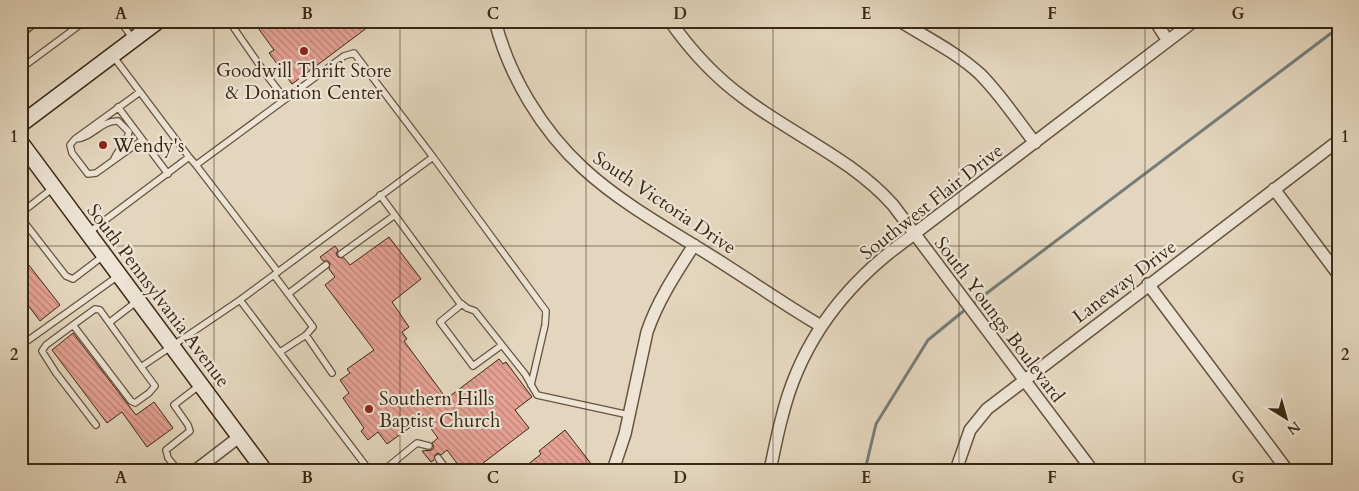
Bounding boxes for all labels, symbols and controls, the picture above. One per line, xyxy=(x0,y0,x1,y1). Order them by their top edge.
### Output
text: A xyxy=(115,3,127,25)
text: B xyxy=(301,3,313,25)
text: C xyxy=(487,3,499,25)
text: D xyxy=(673,3,687,25)
text: E xyxy=(861,3,871,25)
text: F xyxy=(1047,3,1057,25)
text: G xyxy=(1231,3,1245,25)
marker: Goodwill Thrift Store & Donation Center xyxy=(298,45,310,57)
place label: Goodwill Thrift Store & Donation Center xyxy=(216,58,392,106)
text: 1 xyxy=(10,126,18,148)
text: 1 xyxy=(1341,126,1349,148)
place label: Wendy's xyxy=(112,133,184,159)
street label: Southwest Flair Drive xyxy=(855,138,1009,266)
marker: Wendy's xyxy=(97,139,109,151)
street label: South Victoria Drive xyxy=(588,145,741,260)
street label: South Pennsylvania Avenue xyxy=(81,199,236,393)
street label: South Youngs Boulevard xyxy=(928,231,1070,408)
street label: Laneway Drive xyxy=(1067,234,1182,329)
text: 2 xyxy=(10,344,18,366)
text: 2 xyxy=(1341,344,1349,366)
place label: Southern Hills Baptist Church xyxy=(379,386,501,434)
north arrow xyxy=(1262,394,1312,444)
marker: Southern Hills Baptist Church xyxy=(363,403,375,415)
text: N xyxy=(1283,417,1304,439)
text: A xyxy=(115,467,127,489)
text: B xyxy=(301,467,313,489)
text: C xyxy=(487,467,499,489)
text: D xyxy=(673,467,687,489)
text: E xyxy=(861,467,871,489)
text: F xyxy=(1047,467,1057,489)
text: G xyxy=(1231,467,1245,489)

